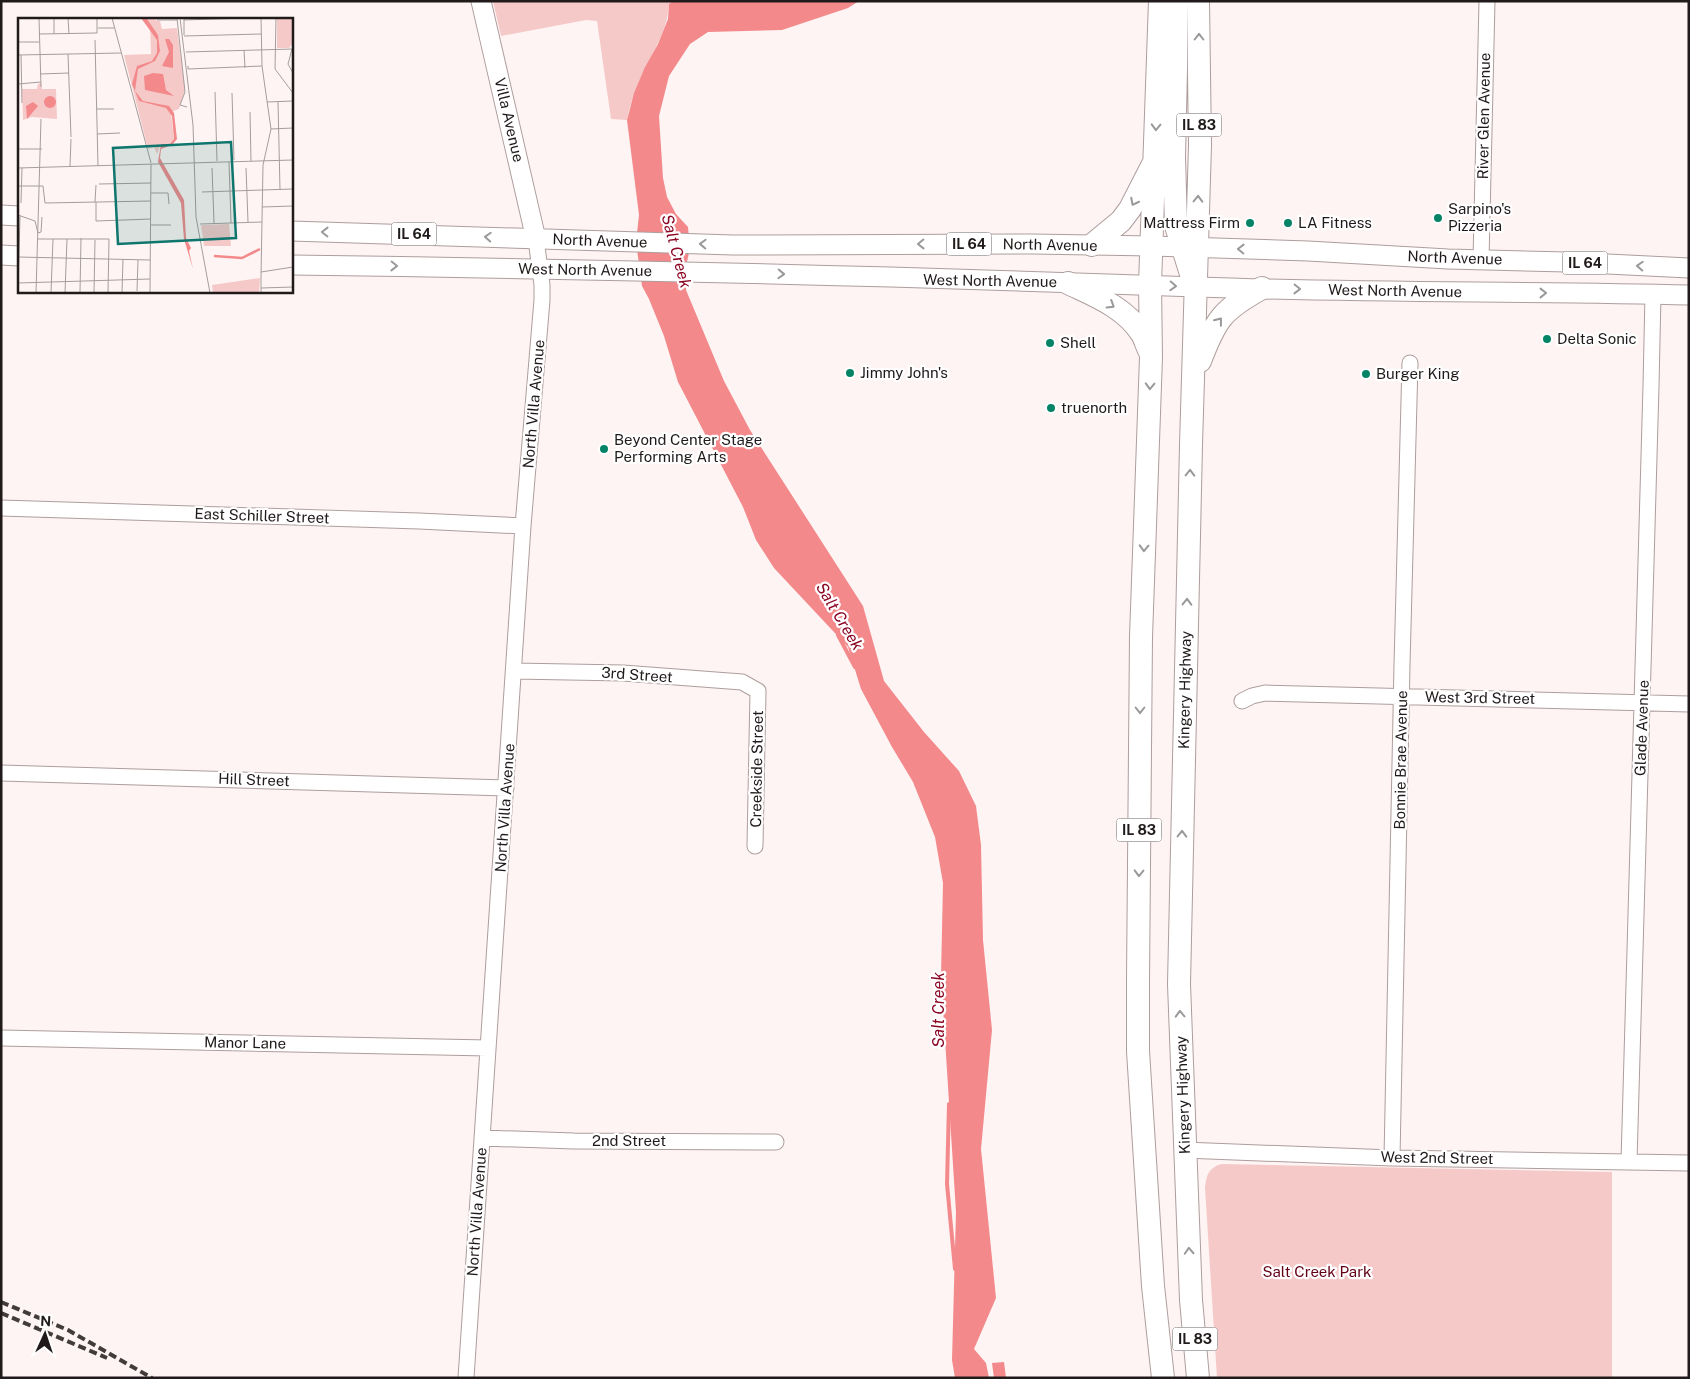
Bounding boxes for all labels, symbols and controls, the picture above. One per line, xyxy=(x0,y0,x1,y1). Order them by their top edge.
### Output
inset map xyxy=(18,18,292,292)
one-way arrow xyxy=(1194,32,1204,40)
street label: River Glen Avenue xyxy=(1474,53,1493,179)
street label: Villa Avenue xyxy=(492,76,527,164)
road number: IL 83 xyxy=(1176,114,1222,136)
one-way arrow xyxy=(1151,123,1162,131)
one-way arrow xyxy=(1193,195,1203,202)
one-way arrow xyxy=(1130,196,1140,205)
place label: Sarpino's Pizzeria xyxy=(1448,200,1511,234)
water label: Salt Creek xyxy=(658,212,696,290)
marker: Sarpino's Pizzeria xyxy=(1432,212,1444,224)
place label: Mattress Firm xyxy=(1143,214,1240,231)
place label: LA Fitness xyxy=(1298,214,1372,231)
marker: Mattress Firm xyxy=(1244,217,1256,229)
marker: LA Fitness xyxy=(1282,217,1294,229)
road number: IL 64 xyxy=(392,222,436,245)
one-way arrow xyxy=(321,227,328,237)
street label: North Avenue xyxy=(552,230,648,251)
one-way arrow xyxy=(483,232,491,242)
road number: IL 64 xyxy=(946,232,992,255)
street label: North Avenue xyxy=(1002,235,1098,254)
one-way arrow xyxy=(699,239,707,250)
one-way arrow xyxy=(917,239,924,249)
one-way arrow xyxy=(1237,244,1244,254)
street label: North Avenue xyxy=(1407,247,1503,268)
road number: IL 64 xyxy=(1562,252,1608,274)
street label: West North Avenue xyxy=(518,260,652,279)
one-way arrow xyxy=(390,261,398,271)
one-way arrow xyxy=(1636,261,1644,272)
one-way arrow xyxy=(777,269,785,279)
street label: West North Avenue xyxy=(923,271,1057,290)
one-way arrow xyxy=(1169,280,1177,291)
street label: West North Avenue xyxy=(1328,281,1462,300)
one-way arrow xyxy=(1294,284,1301,294)
one-way arrow xyxy=(1540,288,1548,298)
one-way arrow xyxy=(1106,299,1115,308)
one-way arrow xyxy=(1213,317,1222,326)
place label: Delta Sonic xyxy=(1557,330,1637,347)
marker: Delta Sonic xyxy=(1541,333,1553,345)
place label: Shell xyxy=(1060,334,1096,351)
marker: Shell xyxy=(1044,337,1056,349)
street label: North Villa Avenue xyxy=(519,339,548,469)
place label: Jimmy John's xyxy=(860,364,948,381)
place label: Burger King xyxy=(1376,365,1460,382)
marker: Jimmy John's xyxy=(844,367,856,379)
marker: Burger King xyxy=(1360,368,1372,380)
one-way arrow xyxy=(1145,382,1155,390)
place label: truenorth xyxy=(1061,399,1127,416)
marker: truenorth xyxy=(1045,402,1057,414)
place label: Beyond Center Stage Performing Arts xyxy=(614,431,762,465)
marker: Beyond Center Stage Performing Arts xyxy=(598,443,610,455)
one-way arrow xyxy=(1185,469,1195,477)
street label: East Schiller Street xyxy=(194,505,330,526)
one-way arrow xyxy=(1138,544,1149,552)
water label: Salt Creek xyxy=(812,579,867,654)
one-way arrow xyxy=(1182,597,1192,605)
street label: Kingery Highway xyxy=(1175,631,1194,749)
street label: 3rd Street xyxy=(601,664,673,685)
street label: Glade Avenue xyxy=(1631,680,1652,776)
street label: West 3rd Street xyxy=(1425,688,1536,707)
street label: Bonnie Brae Avenue xyxy=(1391,690,1410,830)
one-way arrow xyxy=(1135,707,1145,715)
street label: Creekside Street xyxy=(747,710,766,828)
street label: North Villa Avenue xyxy=(492,743,517,873)
street label: Hill Street xyxy=(218,770,290,789)
road number: IL 83 xyxy=(1116,818,1162,842)
one-way arrow xyxy=(1177,830,1187,838)
one-way arrow xyxy=(1134,870,1144,877)
water label: Salt Creek xyxy=(929,972,948,1048)
one-way arrow xyxy=(1175,1010,1185,1018)
street label: Manor Lane xyxy=(204,1033,286,1052)
street label: Kingery Highway xyxy=(1172,1036,1193,1155)
street label: 2nd Street xyxy=(592,1132,666,1149)
street label: North Villa Avenue xyxy=(464,1147,489,1277)
street label: West 2nd Street xyxy=(1380,1148,1494,1167)
one-way arrow xyxy=(1184,1247,1195,1255)
park label: Salt Creek Park xyxy=(1263,1263,1371,1280)
north arrow xyxy=(20,1309,70,1359)
text: N xyxy=(40,1313,52,1329)
road number: IL 83 xyxy=(1172,1328,1218,1350)

